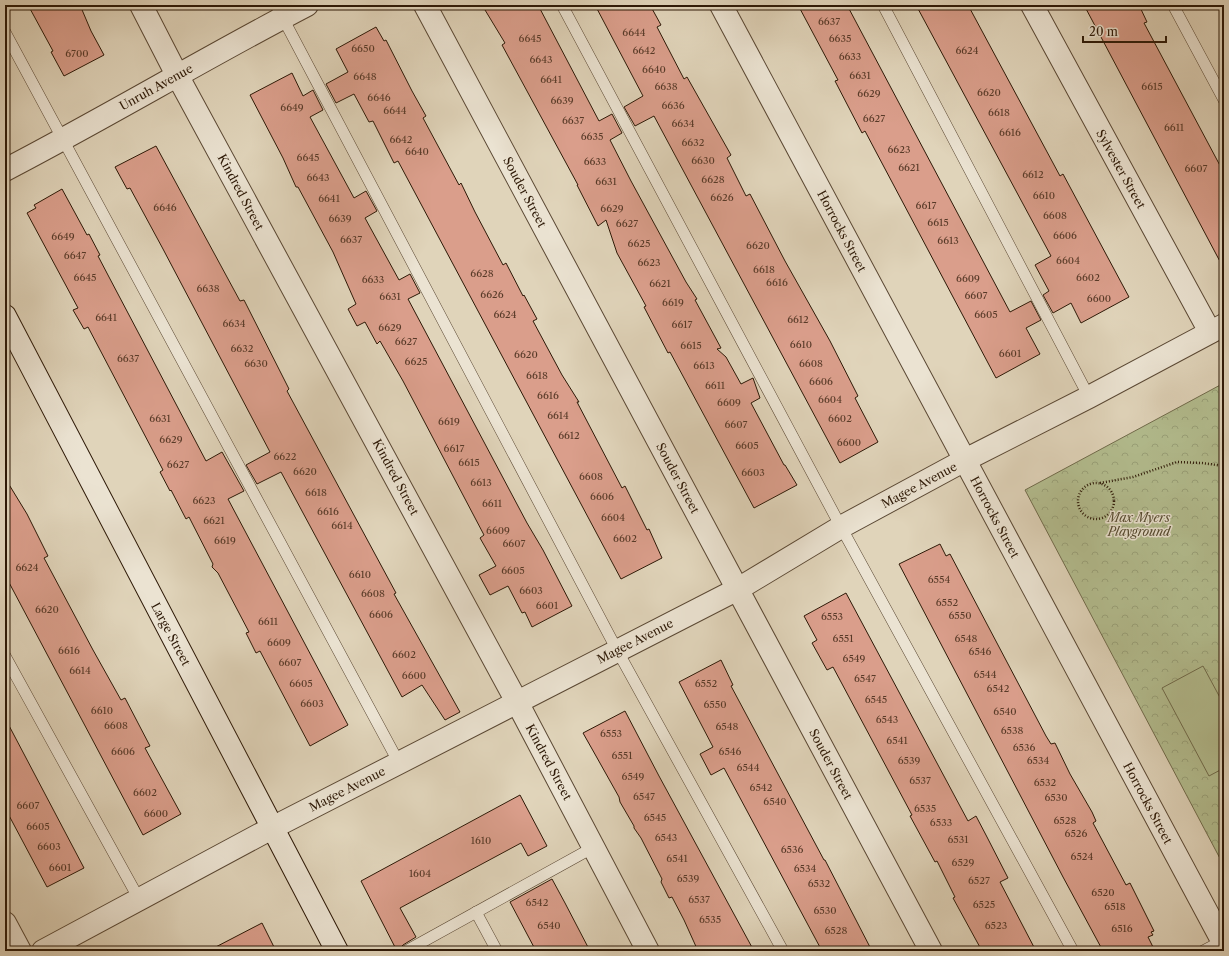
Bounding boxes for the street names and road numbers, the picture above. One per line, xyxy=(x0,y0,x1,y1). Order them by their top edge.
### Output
street label: Unruh Avenue xyxy=(117,60,196,113)
street label: Sylvester Street xyxy=(1093,127,1149,212)
street label: Kindred Street xyxy=(215,151,268,233)
street label: Souder Street xyxy=(500,154,550,231)
street label: Horrocks Street xyxy=(814,188,870,275)
street label: Kindred Street xyxy=(370,436,423,518)
street label: Souder Street xyxy=(653,440,703,517)
street label: Magee Avenue xyxy=(879,459,960,511)
street label: Horrocks Street xyxy=(967,474,1023,561)
street label: Large Street xyxy=(148,600,194,669)
street label: Magee Avenue xyxy=(594,615,676,667)
street label: Kindred Street xyxy=(523,721,576,803)
street label: Souder Street xyxy=(806,726,856,803)
street label: Horrocks Street xyxy=(1120,760,1176,847)
street label: Magee Avenue xyxy=(306,763,388,815)

